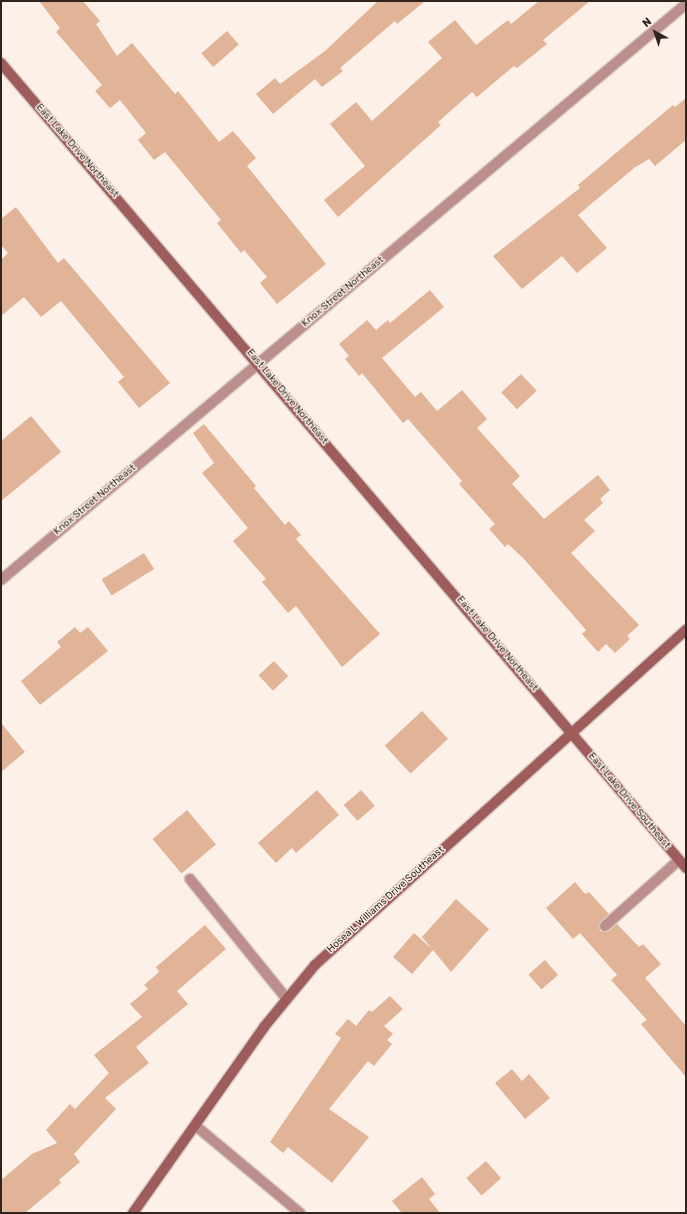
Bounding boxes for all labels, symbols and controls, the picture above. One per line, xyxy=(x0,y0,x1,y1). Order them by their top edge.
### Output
north arrow xyxy=(635,12,675,52)
text: N xyxy=(640,15,654,30)
street label: East Lake Drive Northeast xyxy=(33,102,121,200)
street label: Knox Street Northeast xyxy=(300,254,386,330)
street label: East Lake Drive Northeast xyxy=(244,347,330,447)
street label: Knox Street Northeast xyxy=(52,462,138,538)
street label: East Lake Drive Northeast xyxy=(454,594,540,694)
street label: East Lake Drive Southeast xyxy=(585,751,673,851)
street label: Hosea L Williams Drive Southeast xyxy=(325,844,447,956)

